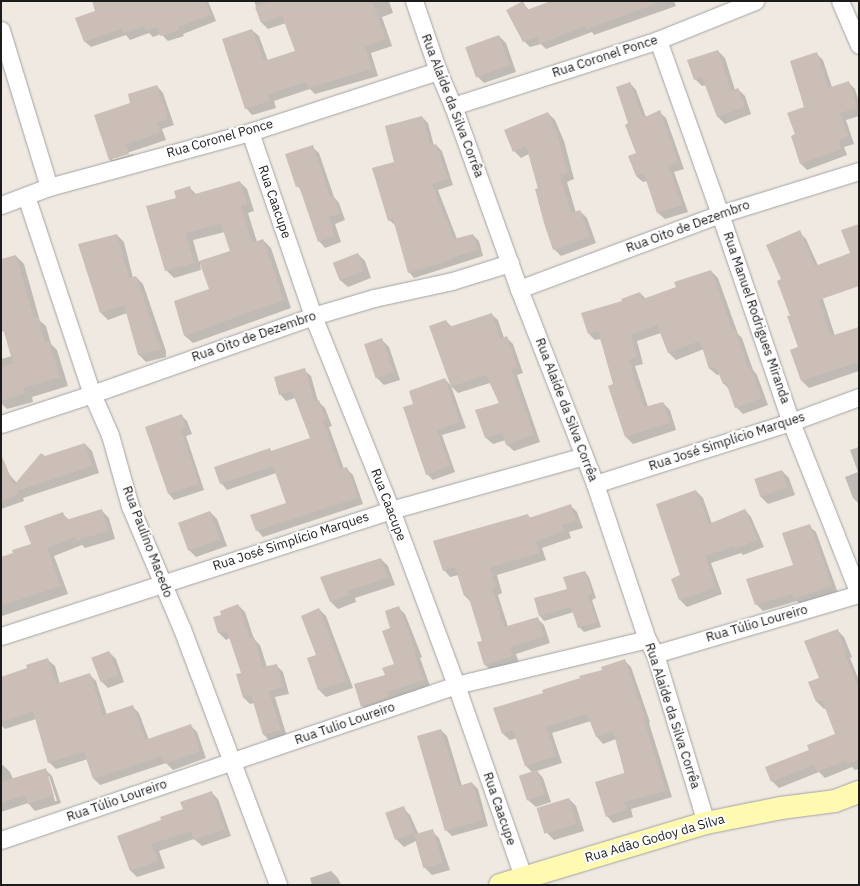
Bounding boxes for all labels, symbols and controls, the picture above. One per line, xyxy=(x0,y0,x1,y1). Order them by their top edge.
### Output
street label: Rua Alaíde da Silva Corrêa xyxy=(417,32,487,180)
street label: Rua Coronel Ponce xyxy=(550,33,660,81)
street label: Rua Coronel Ponce xyxy=(165,116,275,162)
street label: Rua Caacupe xyxy=(254,163,294,241)
street label: Rua Oito de Dezembro xyxy=(624,197,752,257)
street label: Rua Manuel Rodrigues Miranda xyxy=(719,230,793,406)
street label: Rua Oito de Dezembro xyxy=(190,308,318,366)
street label: Rua Alaíde da Silva Corrêa xyxy=(531,336,601,484)
street label: Rua José Simplício Marques xyxy=(647,409,807,475)
street label: Rua Caacupe xyxy=(367,467,409,543)
street label: Rua Paulino Macedo xyxy=(119,484,175,600)
street label: Rua José Simplício Marques xyxy=(211,509,371,575)
street label: Rua Túlio Loureiro xyxy=(704,602,810,646)
street label: Rua Alaíde da Silva Corrêa xyxy=(641,641,703,791)
street label: Rua Tulio Loureiro xyxy=(293,700,397,748)
street label: Rua Caacupe xyxy=(479,770,519,848)
street label: Rua Túlio Loureiro xyxy=(65,777,169,825)
street label: Rua Adão Godoy da Silva xyxy=(583,812,727,866)

